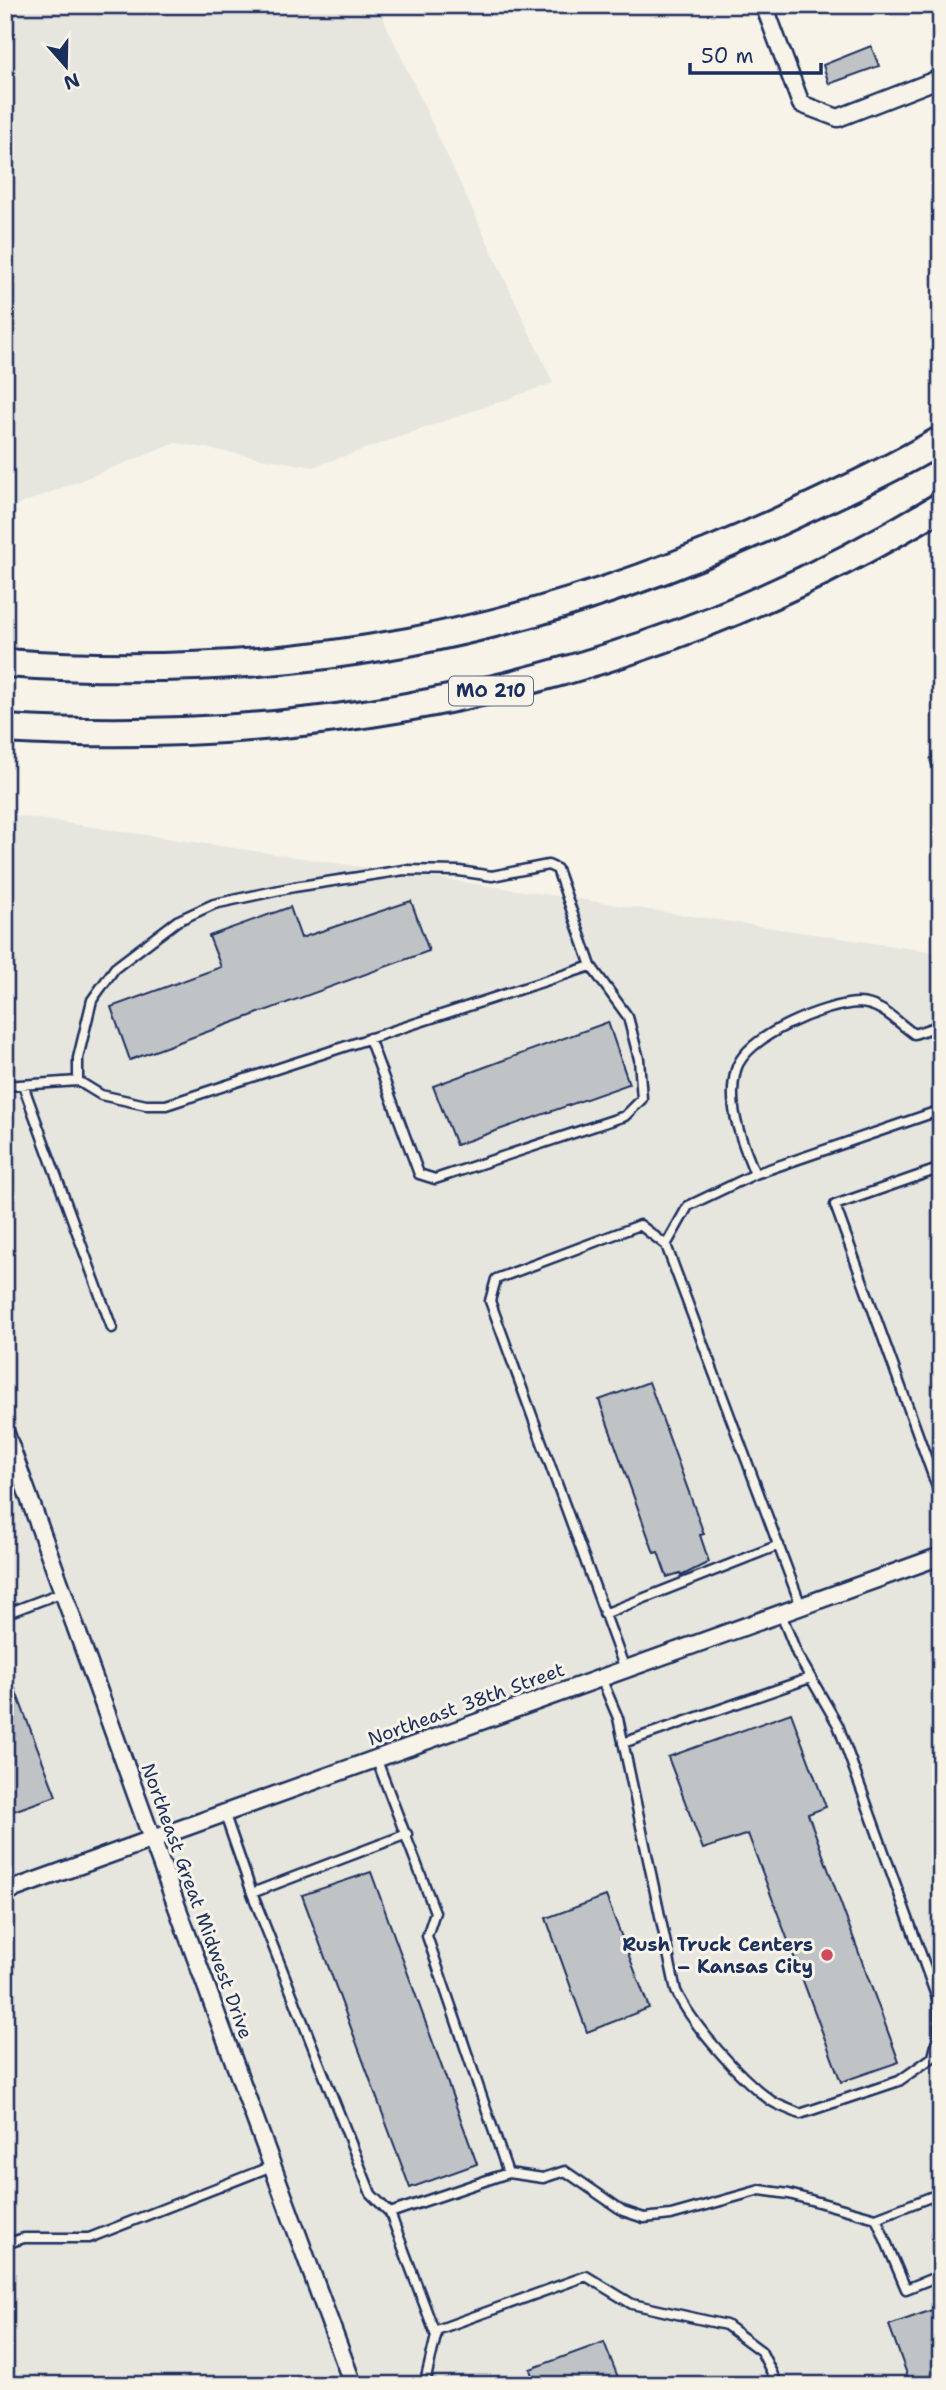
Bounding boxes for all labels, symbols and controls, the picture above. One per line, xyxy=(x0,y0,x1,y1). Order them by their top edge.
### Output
north arrow xyxy=(32,32,102,102)
scale bar xyxy=(690,32,822,76)
text: 50 m xyxy=(701,42,754,70)
text: N xyxy=(60,67,83,96)
road number: MO 210 xyxy=(449,676,533,706)
street label: Northeast 38th Street xyxy=(364,1657,568,1751)
street label: Northeast Great Midwest Drive xyxy=(135,1760,259,2042)
place label: Rush Truck Centers – Kansas City xyxy=(622,1932,813,1979)
marker: Rush Truck Centers – Kansas City xyxy=(819,1947,835,1963)

